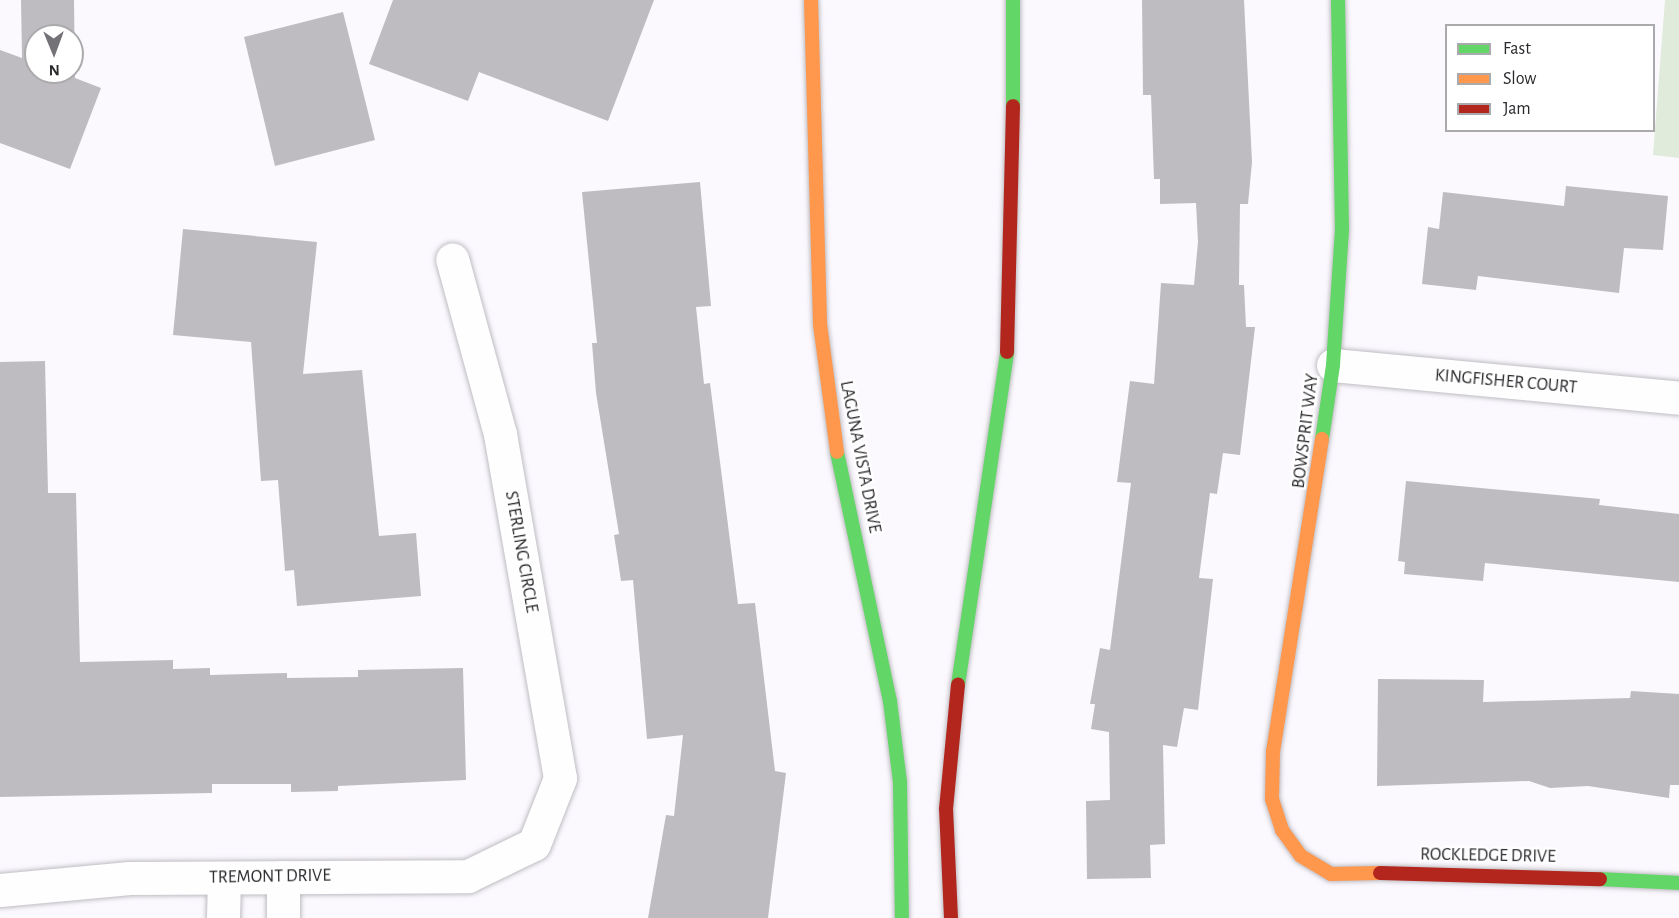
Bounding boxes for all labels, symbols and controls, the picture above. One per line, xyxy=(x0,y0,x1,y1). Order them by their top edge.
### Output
north arrow xyxy=(24,24,84,84)
legend xyxy=(1445,24,1655,132)
text: Fast xyxy=(1503,40,1531,58)
text: N xyxy=(49,62,60,78)
text: Slow xyxy=(1503,70,1536,88)
text: Jam xyxy=(1503,100,1531,118)
street label: KINGFISHER COURT xyxy=(1434,365,1578,399)
street label: BOWSPRIT WAY xyxy=(1288,372,1324,490)
street label: LAGUNA VISTA DRIVE xyxy=(835,379,885,535)
street label: STERLING CIRCLE xyxy=(500,489,542,615)
street label: ROCKLEDGE DRIVE xyxy=(1420,844,1556,868)
street label: TREMONT DRIVE xyxy=(209,865,331,889)

